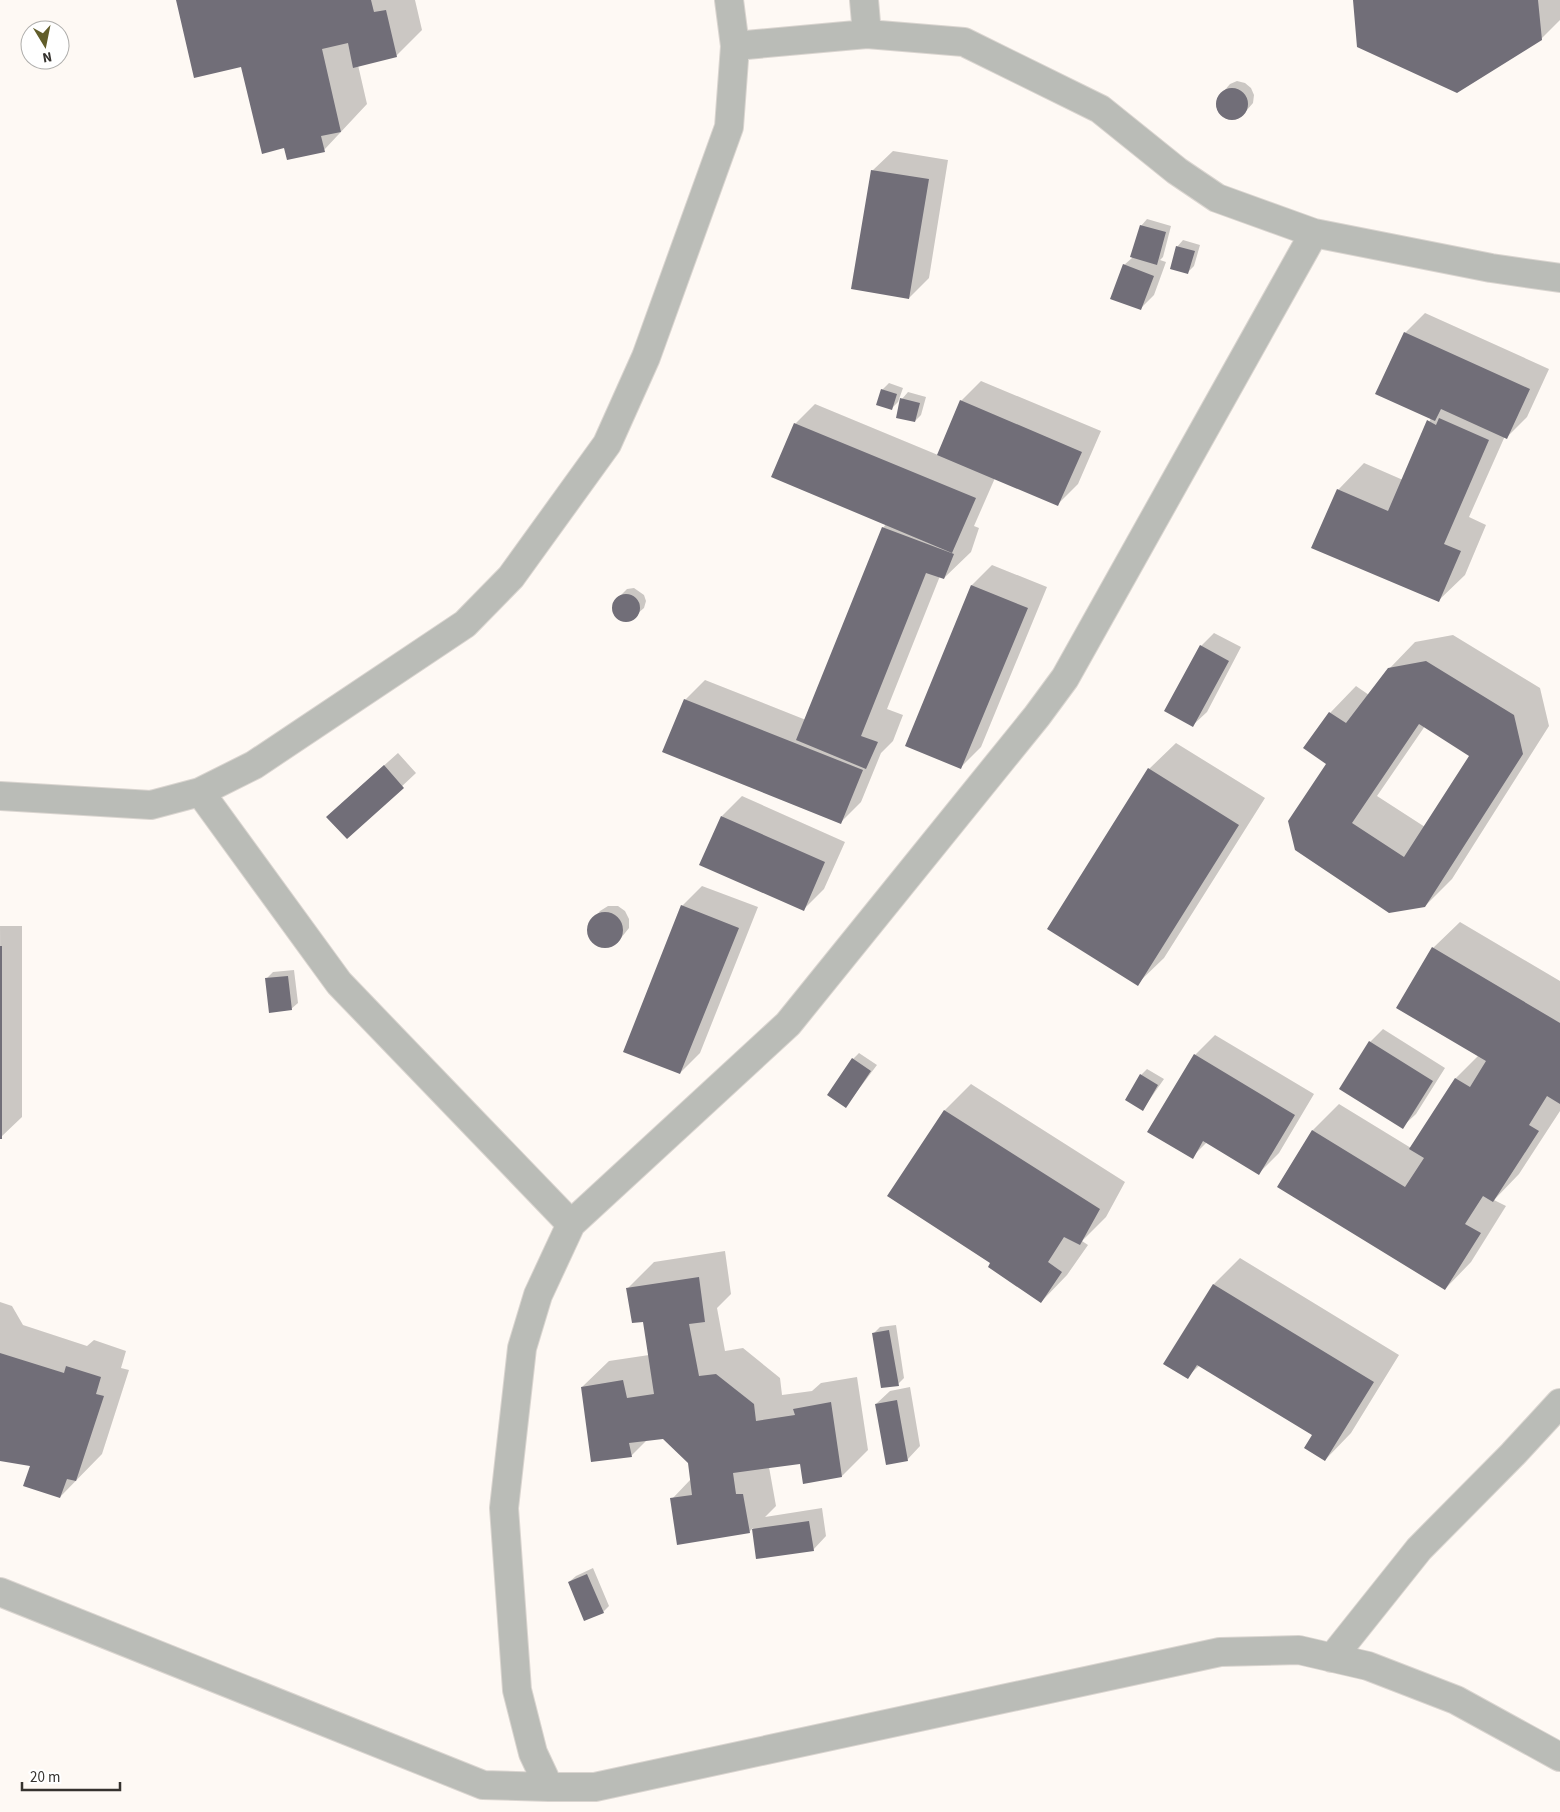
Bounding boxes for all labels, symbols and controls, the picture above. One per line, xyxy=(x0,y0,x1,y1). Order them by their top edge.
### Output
north arrow xyxy=(20,20,70,70)
text: N xyxy=(41,46,53,67)
scale bar xyxy=(22,1760,120,1792)
text: 20 m xyxy=(30,1767,60,1788)

